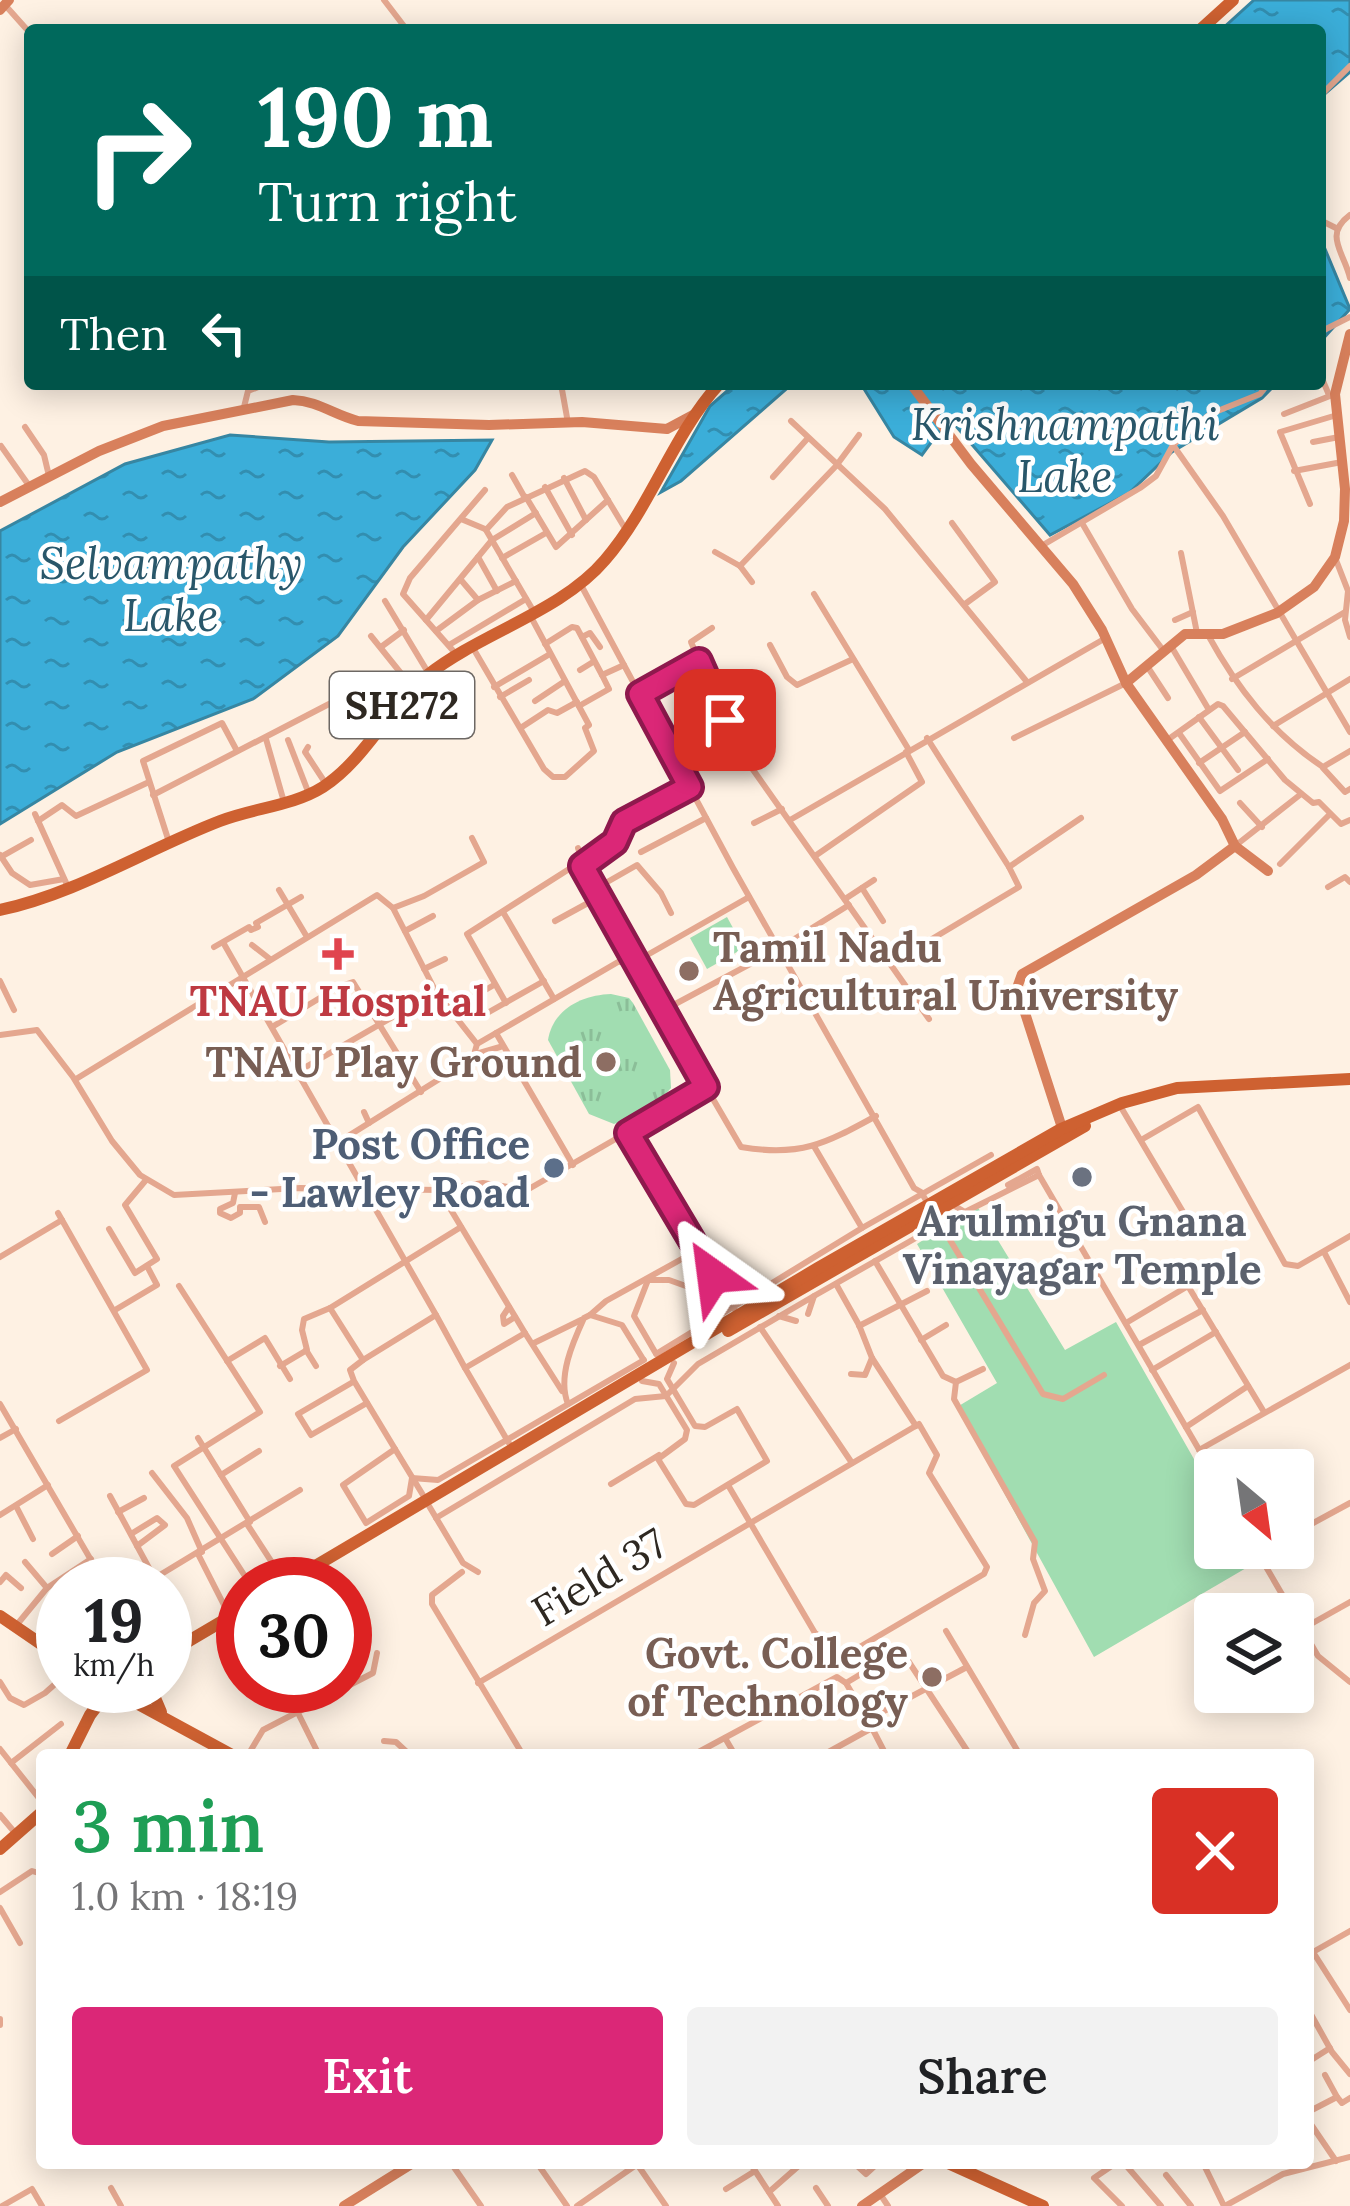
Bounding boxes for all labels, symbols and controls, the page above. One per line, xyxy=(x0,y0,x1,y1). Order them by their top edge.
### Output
text: 190 m xyxy=(258,62,493,170)
icon: right xyxy=(60,72,216,228)
text: Turn right xyxy=(258,167,517,236)
icon: left xyxy=(191,300,257,366)
text: Then xyxy=(60,305,167,362)
water label: Krishnampathi Lake xyxy=(911,395,1219,504)
water label: Selvampathy Lake xyxy=(39,534,303,643)
pin xyxy=(674,669,776,771)
road number: SH272 xyxy=(330,672,474,738)
icon: arrive xyxy=(692,687,758,753)
place label: Tamil Nadu Agricultural University xyxy=(713,920,1178,1022)
marker: TNAU Hospital xyxy=(322,938,354,970)
marker: Tamil Nadu Agricultural University xyxy=(676,958,702,984)
place label: TNAU Hospital xyxy=(190,974,486,1028)
place label: TNAU Play Ground xyxy=(205,1035,582,1089)
marker: TNAU Play Ground xyxy=(593,1049,619,1075)
place label: Post Office - Lawley Road xyxy=(250,1117,530,1219)
marker: Post Office - Lawley Road xyxy=(541,1155,567,1181)
marker: Arulmigu Gnana Vinayagar Temple xyxy=(1069,1164,1095,1190)
place label: Arulmigu Gnana Vinayagar Temple xyxy=(903,1194,1261,1296)
position arrow xyxy=(650,1213,776,1339)
north arrow xyxy=(1194,1449,1314,1569)
map controls xyxy=(1194,1449,1314,1713)
street label: Field 37 xyxy=(522,1516,676,1638)
speed limit sign: 30 xyxy=(216,1557,372,1713)
text: 19 xyxy=(85,1582,143,1658)
button: layers xyxy=(1194,1593,1314,1713)
place label: Govt. College of Technology xyxy=(627,1626,908,1728)
text: km/h xyxy=(73,1646,155,1684)
marker: Govt. College of Technology xyxy=(919,1664,945,1690)
text: 3 min xyxy=(72,1780,264,1872)
button: close xyxy=(1152,1788,1278,1914)
text: 1.0 km · 18:19 xyxy=(72,1871,298,1921)
button: Exit xyxy=(72,2007,663,2145)
button: Share xyxy=(687,2007,1278,2145)

